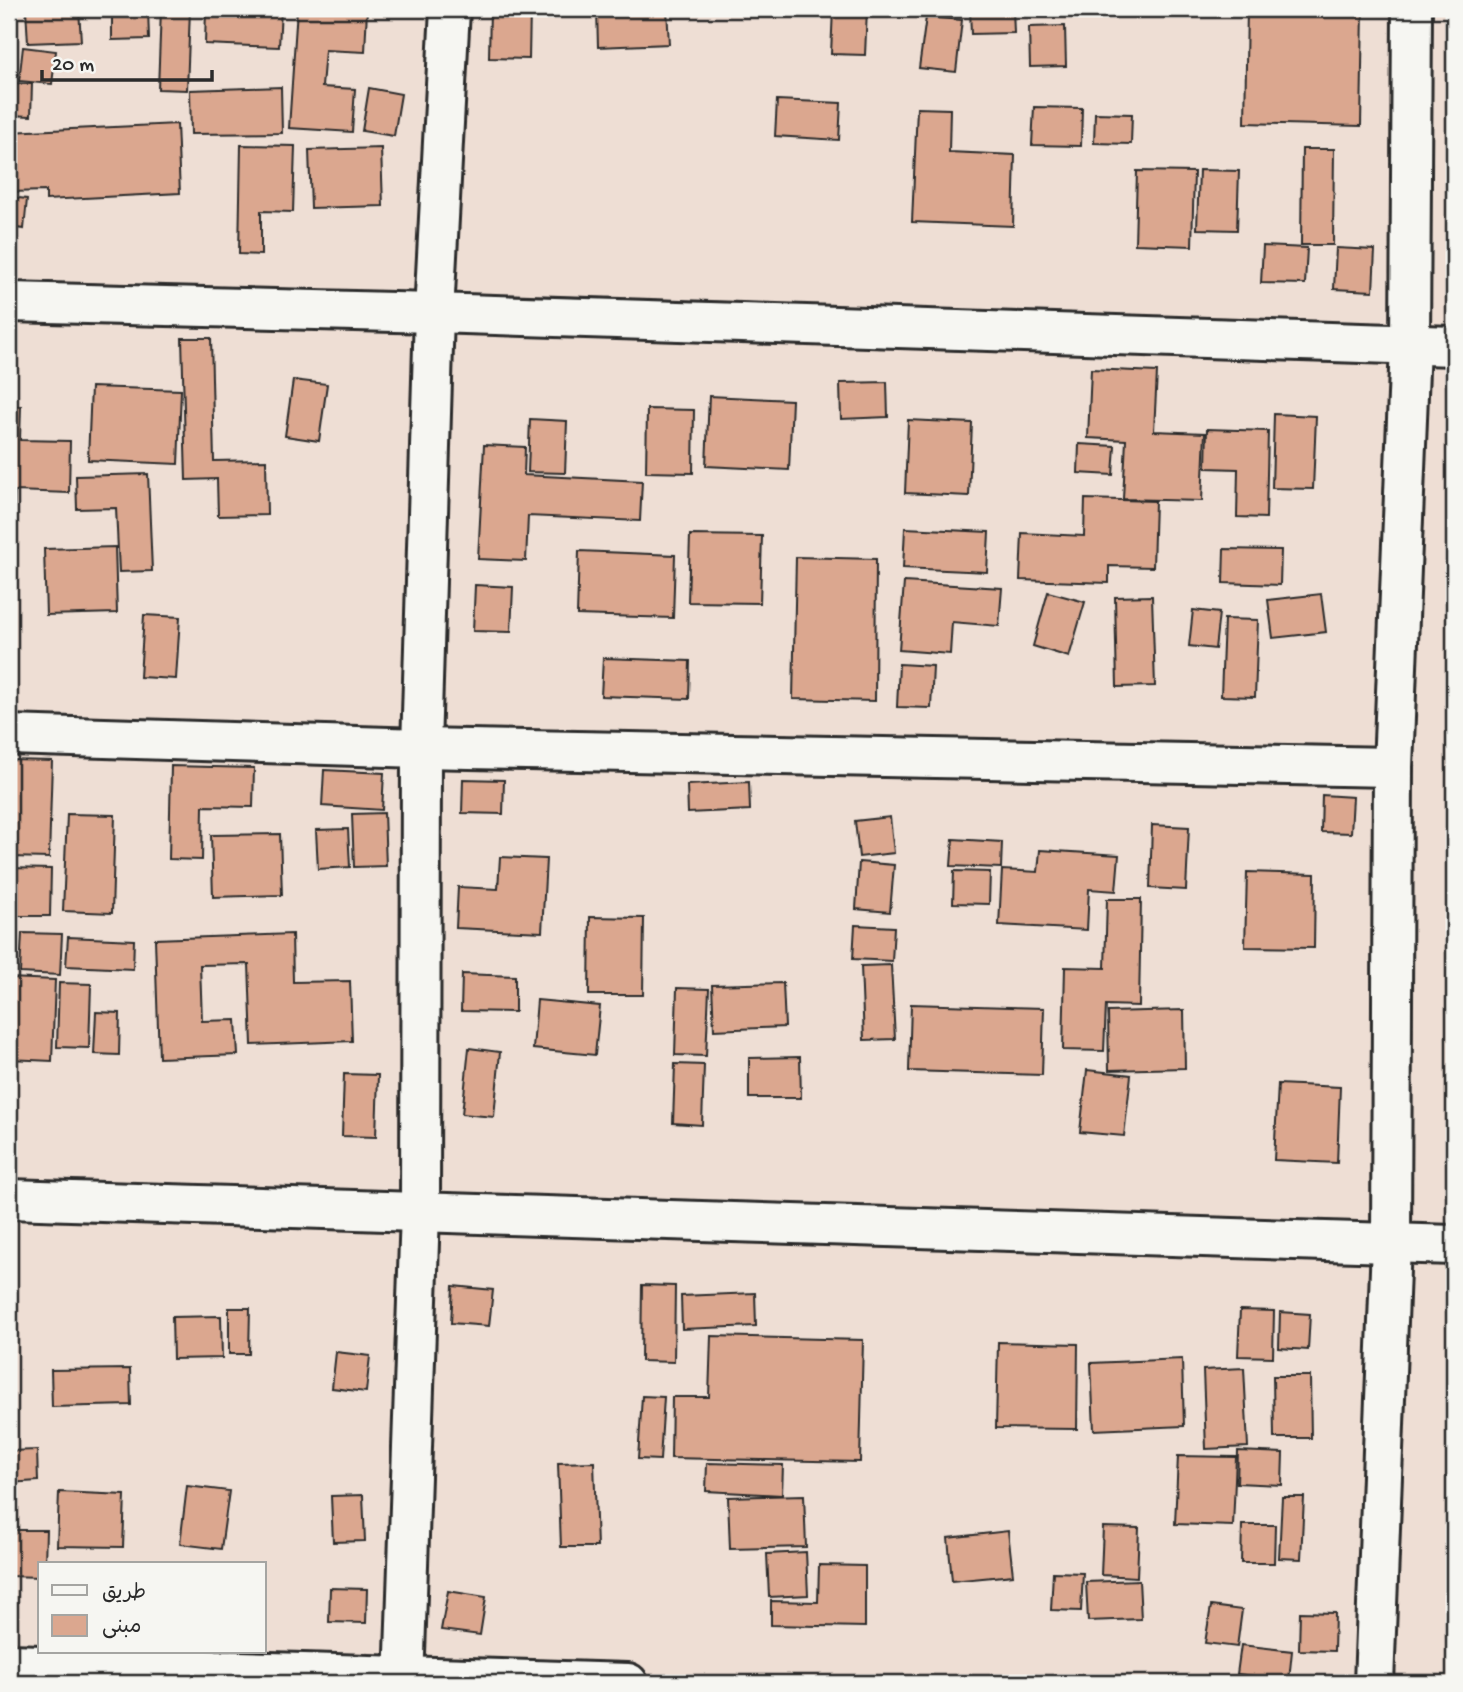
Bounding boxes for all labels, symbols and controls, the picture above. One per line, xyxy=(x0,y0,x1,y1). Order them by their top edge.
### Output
scale bar xyxy=(42,38,212,82)
text: 20 m xyxy=(52,54,94,79)
legend xyxy=(38,1562,266,1654)
text: طريق xyxy=(102,1582,146,1607)
text: مبنى xyxy=(102,1616,141,1641)

